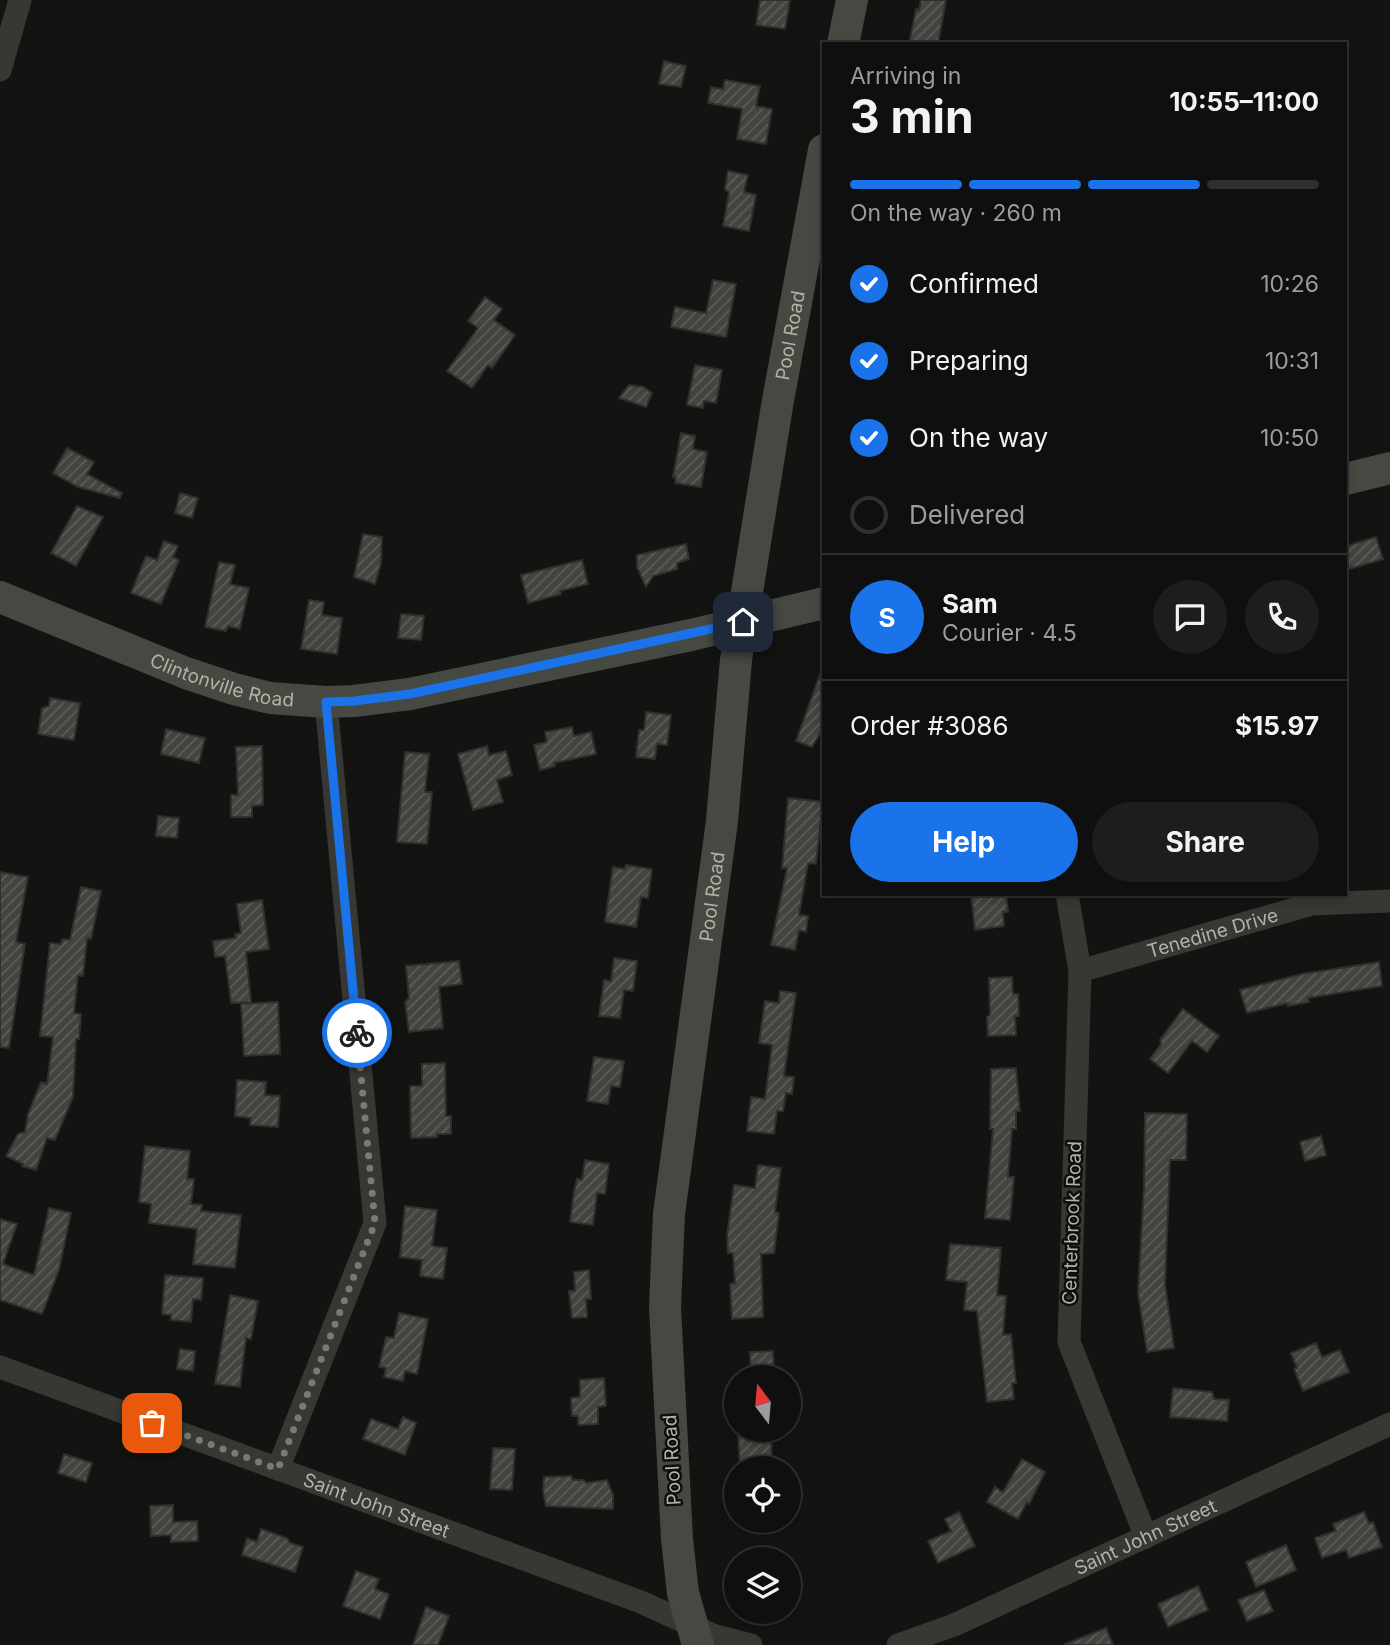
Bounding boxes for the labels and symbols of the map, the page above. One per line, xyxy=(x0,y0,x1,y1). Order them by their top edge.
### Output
street label: Pool Road xyxy=(770,289,809,382)
pin xyxy=(713,592,773,652)
street label: Clintonville Road xyxy=(147,648,295,711)
street label: Pool Road xyxy=(694,850,729,943)
street label: Tenedine Drive xyxy=(1144,903,1281,963)
courier xyxy=(322,998,392,1068)
street label: Centerbrook Road xyxy=(1058,1141,1086,1305)
north arrow xyxy=(724,1365,802,1442)
pin xyxy=(122,1393,182,1453)
street label: Pool Road xyxy=(658,1414,686,1506)
street label: Saint John Street xyxy=(300,1468,453,1542)
street label: Saint John Street xyxy=(1070,1494,1220,1580)

